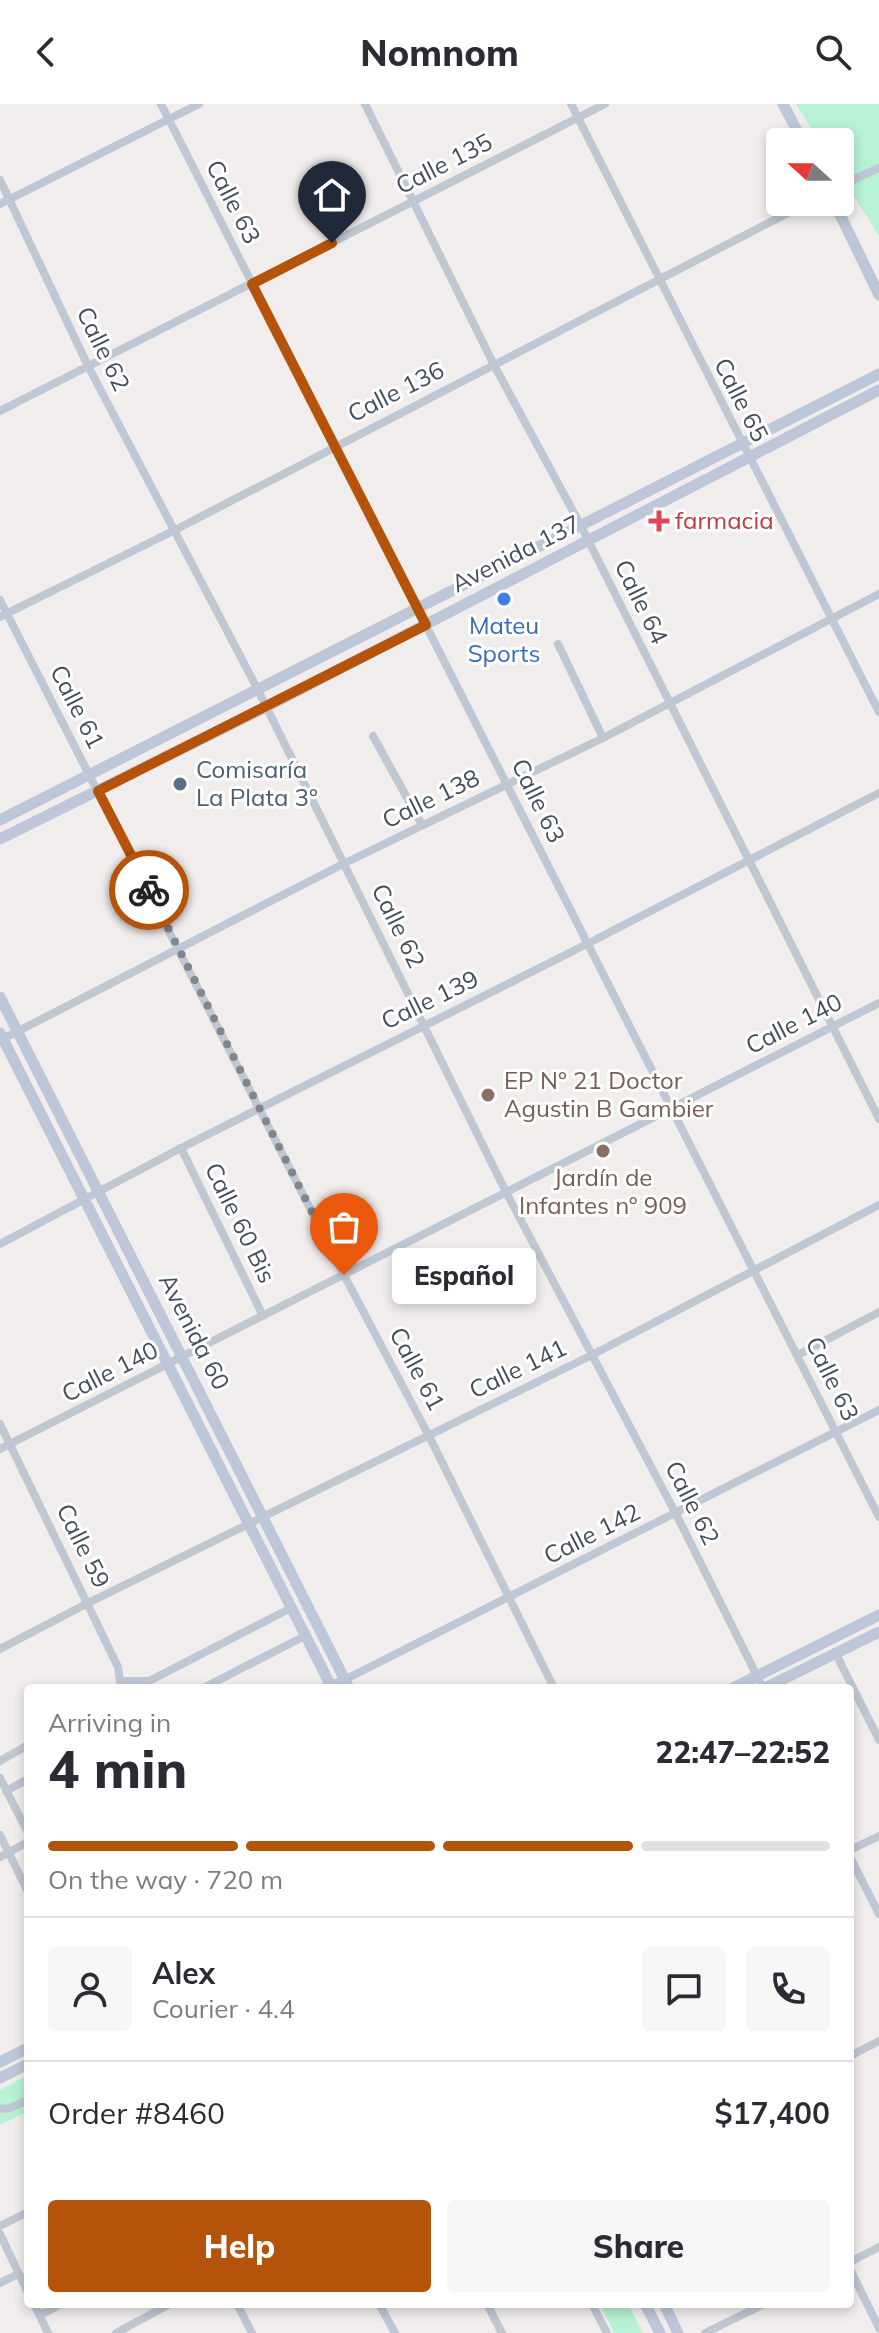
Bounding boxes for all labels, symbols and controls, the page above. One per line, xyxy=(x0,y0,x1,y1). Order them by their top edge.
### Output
icon: back xyxy=(24,30,68,74)
text: Nomnom xyxy=(360,30,519,75)
icon: search xyxy=(811,30,855,74)
street label: Calle 135 xyxy=(390,126,497,200)
north arrow xyxy=(766,128,854,216)
map controls xyxy=(766,128,854,216)
street label: Calle 63 xyxy=(200,155,268,248)
pin xyxy=(298,161,366,243)
icon: home xyxy=(310,173,354,217)
street label: Calle 62 xyxy=(71,302,137,396)
street label: Calle 65 xyxy=(708,353,776,446)
street label: Calle 136 xyxy=(342,354,449,428)
place label: farmacia xyxy=(675,505,774,535)
street label: Avenida 137 xyxy=(446,508,585,598)
marker: farmacia xyxy=(650,512,668,530)
street label: Calle 64 xyxy=(609,555,675,649)
marker: Mateu Sports xyxy=(495,590,513,608)
place label: Mateu Sports xyxy=(468,610,540,668)
street label: Calle 61 xyxy=(44,660,112,753)
place label: Comisaría La Plata 3° xyxy=(196,754,318,812)
street label: Calle 63 xyxy=(506,754,572,848)
street label: Calle 138 xyxy=(377,762,484,834)
marker: Comisaría La Plata 3° xyxy=(171,775,189,793)
courier xyxy=(109,850,189,930)
icon: bike xyxy=(127,868,171,912)
street label: Calle 62 xyxy=(366,879,432,973)
street label: Calle 139 xyxy=(376,963,483,1035)
street label: Calle 140 xyxy=(740,986,847,1060)
place label: EP N° 21 Doctor Agustin B Gambier xyxy=(504,1065,714,1123)
marker: EP N° 21 Doctor Agustin B Gambier xyxy=(479,1086,497,1104)
marker: Jardín de Infantes n° 909 xyxy=(594,1142,612,1160)
street label: Calle 60 Bis xyxy=(199,1157,283,1288)
place label: Jardín de Infantes n° 909 xyxy=(519,1162,687,1220)
pin xyxy=(310,1193,378,1275)
icon: bag xyxy=(322,1205,366,1249)
callout: Español xyxy=(392,1247,536,1303)
text: Español xyxy=(414,1259,514,1292)
street label: Avenida 60 xyxy=(153,1268,237,1395)
street label: Calle 61 xyxy=(384,1322,452,1415)
street label: Calle 141 xyxy=(464,1332,571,1404)
street label: Calle 63 xyxy=(800,1332,866,1426)
street label: Calle 140 xyxy=(56,1334,163,1408)
street label: Calle 62 xyxy=(659,1456,727,1549)
street label: Calle 142 xyxy=(538,1496,645,1570)
street label: Calle 59 xyxy=(51,1499,117,1593)
text: Arriving in xyxy=(48,1706,171,1739)
text: 22:47–22:52 xyxy=(655,1733,830,1771)
text: 4 min xyxy=(48,1736,187,1801)
text: On the way · 720 m xyxy=(48,1863,283,1896)
button: person xyxy=(48,1947,132,2031)
button: chat xyxy=(642,1947,726,2031)
button: phone xyxy=(746,1947,830,2031)
text: Alex xyxy=(152,1954,215,1992)
text: Courier · 4.4 xyxy=(152,1992,295,2025)
text: Order #8460 xyxy=(48,2094,225,2132)
text: $17,400 xyxy=(715,2094,830,2132)
button: Help xyxy=(48,2200,431,2292)
button: Share xyxy=(447,2200,830,2292)

